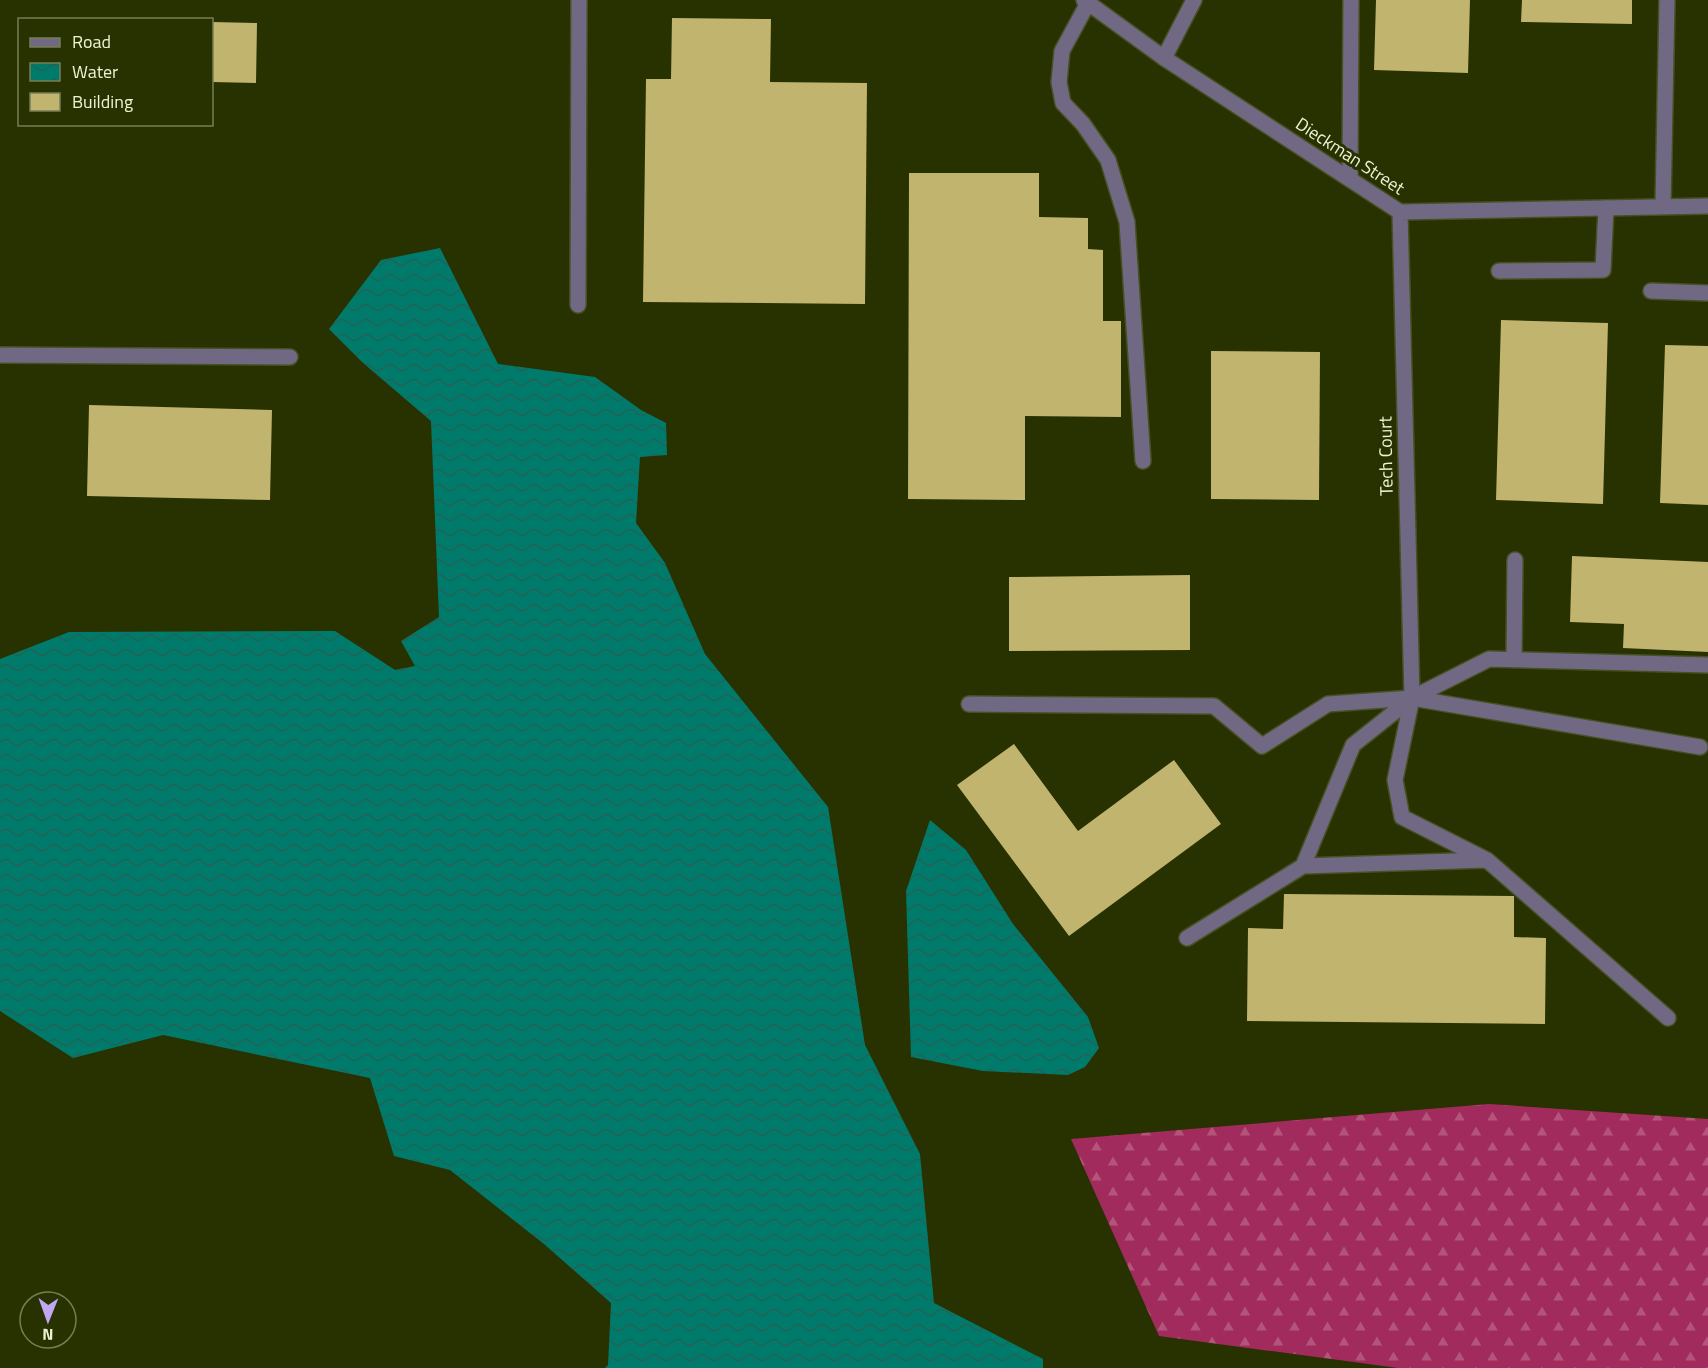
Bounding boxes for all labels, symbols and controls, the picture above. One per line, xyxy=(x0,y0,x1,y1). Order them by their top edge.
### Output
legend xyxy=(18,18,213,126)
text: Road xyxy=(72,28,111,55)
text: Water xyxy=(72,58,118,85)
text: Building xyxy=(72,88,133,115)
street label: Dieckman Street xyxy=(1290,110,1411,201)
street label: Tech Court xyxy=(1371,415,1400,496)
north arrow xyxy=(18,1290,78,1350)
text: N xyxy=(42,1323,53,1347)

